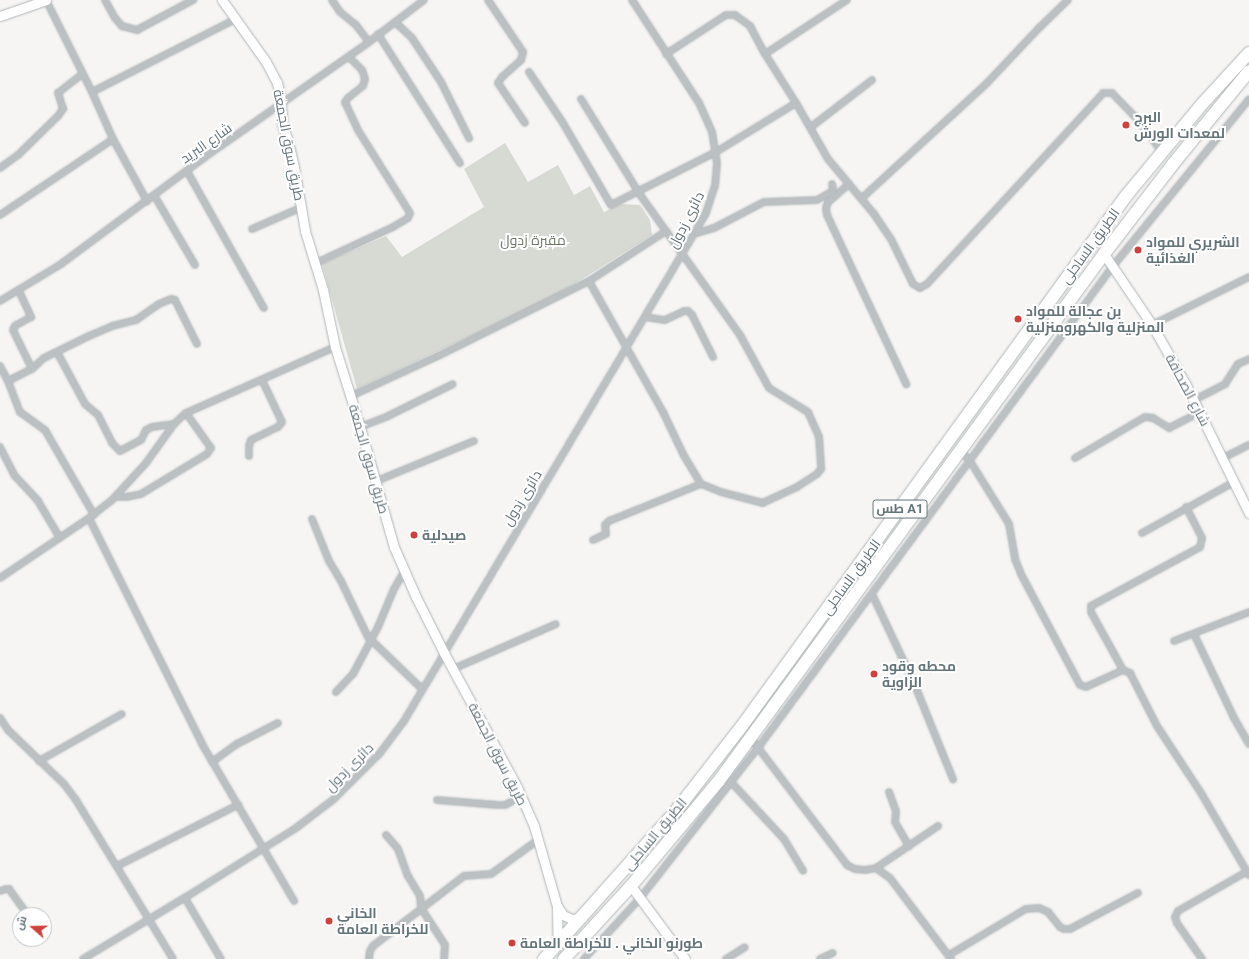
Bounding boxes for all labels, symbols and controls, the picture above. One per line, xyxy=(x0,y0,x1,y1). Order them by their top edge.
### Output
street label: طريق سوق الجمعة xyxy=(270,88,308,202)
place label: البرج لمعدات الورش xyxy=(1134,109,1225,142)
street label: شارع البريد xyxy=(177,119,235,167)
marker: البرج لمعدات الورش xyxy=(1121,120,1131,130)
street label: دائرى زدول xyxy=(664,189,708,251)
street label: الطريق الساحلى xyxy=(1057,205,1123,287)
park label: مقبرة زدول xyxy=(500,232,566,248)
place label: الشريري للمواد الغذائية xyxy=(1146,234,1240,266)
marker: الشريري للمواد الغذائية xyxy=(1133,245,1143,255)
place label: بن عجالة للمواد المنزلية والكهرومنزلية xyxy=(1026,303,1164,336)
marker: بن عجالة للمواد المنزلية والكهرومنزلية xyxy=(1013,314,1023,324)
street label: شارع الصحافة xyxy=(1162,351,1214,429)
street label: طريق سوق الجمعة xyxy=(345,402,393,516)
street label: دائرى زدول xyxy=(499,467,545,529)
road number: طس A1 xyxy=(872,498,928,520)
place label: صيدلية xyxy=(422,527,466,543)
marker: صيدلية xyxy=(409,530,419,540)
street label: الطريق الساحلى xyxy=(818,536,884,618)
place label: محطه وقود الزاوية xyxy=(882,658,956,690)
marker: محطه وقود الزاوية xyxy=(869,669,879,679)
street label: طريق سوق الجمعة xyxy=(465,700,531,808)
street label: دائرى زدول xyxy=(321,739,377,795)
street label: الطريق الساحلى xyxy=(620,794,690,874)
place label: الخاني للخراطة العامة xyxy=(337,905,429,938)
north arrow xyxy=(12,907,52,947)
text: ش xyxy=(13,914,30,932)
marker: الخاني للخراطة العامة xyxy=(324,916,334,926)
place label: طورنو الخاني . للخراطة العامة xyxy=(520,935,703,951)
marker: طورنو الخاني . للخراطة العامة xyxy=(507,938,517,948)

